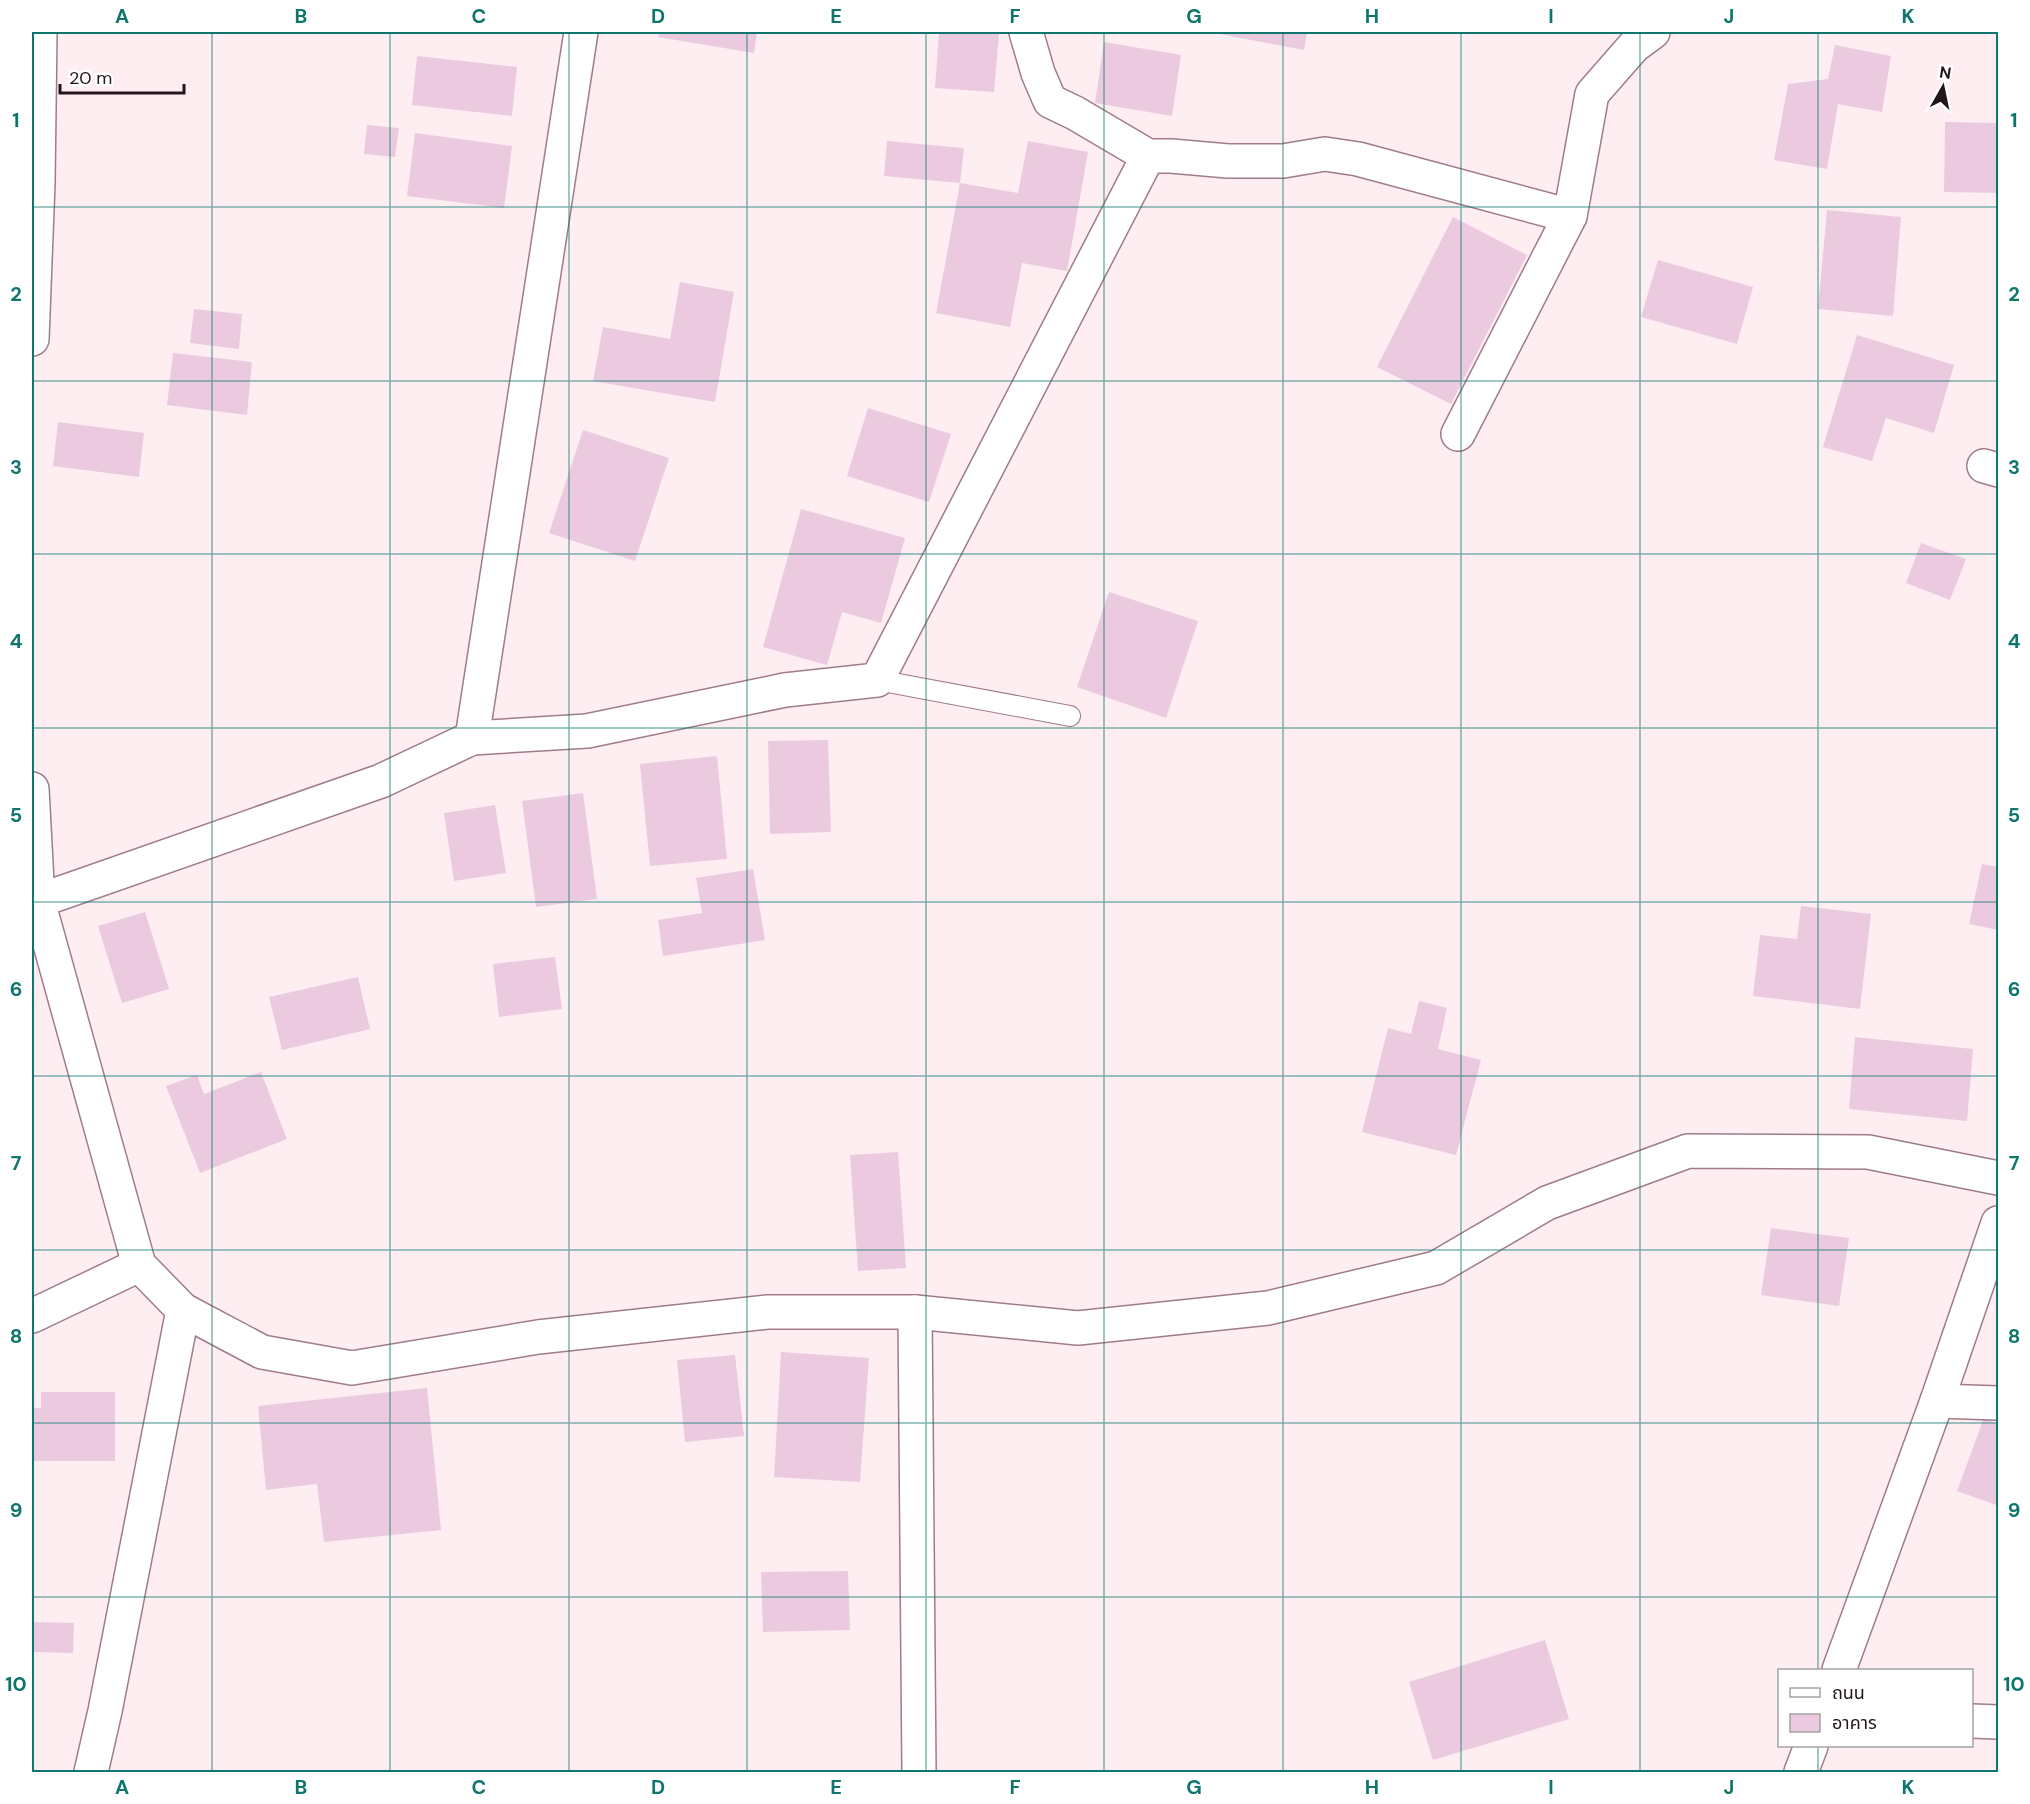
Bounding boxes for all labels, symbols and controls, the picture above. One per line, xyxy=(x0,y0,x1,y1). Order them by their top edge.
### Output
text: A xyxy=(115,3,129,29)
text: B xyxy=(295,3,307,29)
text: C xyxy=(472,3,486,29)
text: D xyxy=(651,3,665,29)
text: E xyxy=(830,3,842,29)
text: F xyxy=(1009,3,1021,29)
text: G xyxy=(1186,3,1202,29)
text: H xyxy=(1365,3,1379,29)
text: I xyxy=(1548,3,1554,29)
text: J xyxy=(1724,3,1734,29)
text: K xyxy=(1901,3,1915,29)
scale bar xyxy=(60,57,184,95)
north arrow xyxy=(1913,57,1973,117)
text: N xyxy=(1938,61,1953,84)
text: 20 m xyxy=(69,66,112,90)
text: 1 xyxy=(12,107,20,133)
text: 1 xyxy=(2010,107,2018,133)
text: 2 xyxy=(10,281,22,307)
text: 2 xyxy=(2008,281,2020,307)
text: 3 xyxy=(10,454,22,480)
text: 3 xyxy=(2008,454,2020,480)
text: 4 xyxy=(10,628,23,654)
text: 4 xyxy=(2008,628,2021,654)
text: 5 xyxy=(10,802,22,828)
text: 5 xyxy=(2008,802,2020,828)
text: 6 xyxy=(10,976,22,1002)
text: 6 xyxy=(2008,976,2020,1002)
text: 7 xyxy=(11,1150,22,1176)
text: 7 xyxy=(2009,1150,2020,1176)
text: 8 xyxy=(10,1323,22,1349)
text: 8 xyxy=(2008,1323,2020,1349)
text: 9 xyxy=(10,1497,22,1523)
text: 9 xyxy=(2008,1497,2020,1523)
legend xyxy=(1778,1669,1973,1747)
text: 10 xyxy=(5,1671,27,1697)
text: 10 xyxy=(2003,1671,2025,1697)
text: ถนน xyxy=(1832,1681,1865,1705)
text: อาคาร xyxy=(1832,1711,1877,1735)
text: A xyxy=(115,1774,129,1800)
text: B xyxy=(295,1774,307,1800)
text: C xyxy=(472,1774,486,1800)
text: D xyxy=(651,1774,665,1800)
text: E xyxy=(830,1774,842,1800)
text: F xyxy=(1009,1774,1021,1800)
text: G xyxy=(1186,1774,1202,1800)
text: H xyxy=(1365,1774,1379,1800)
text: I xyxy=(1548,1774,1554,1800)
text: J xyxy=(1724,1774,1734,1800)
text: K xyxy=(1901,1774,1915,1800)

